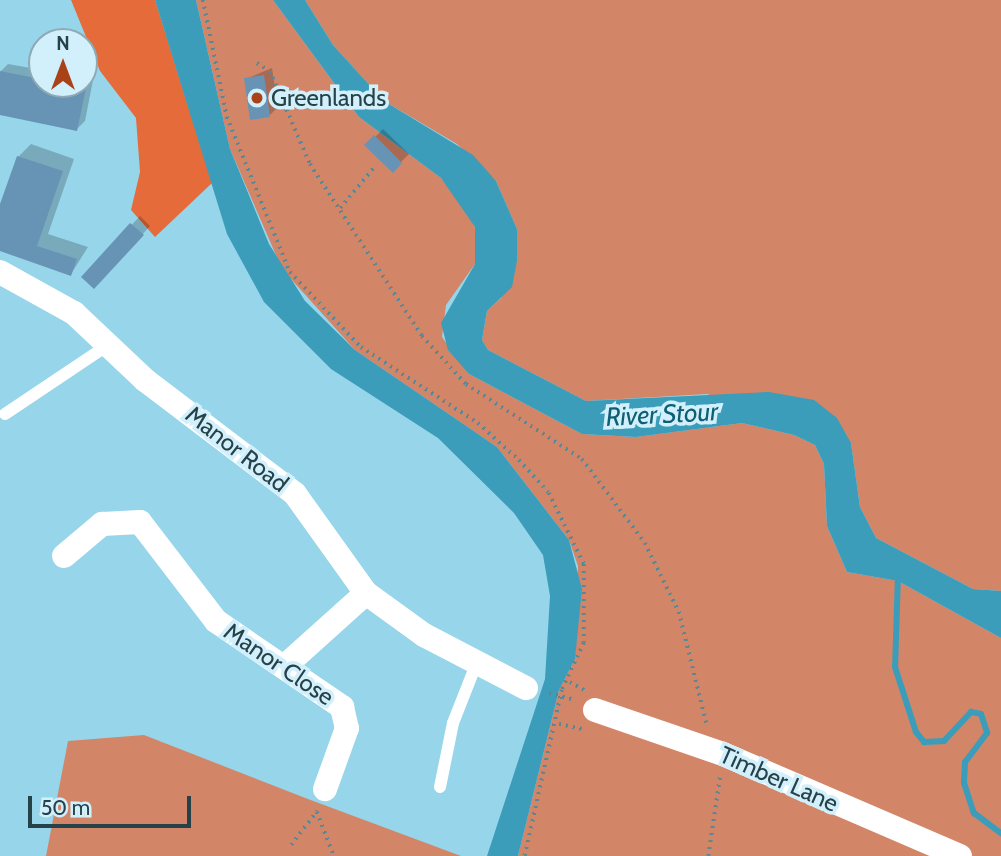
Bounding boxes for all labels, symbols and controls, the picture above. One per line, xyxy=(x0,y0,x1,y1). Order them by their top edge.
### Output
north arrow xyxy=(28,28,98,98)
text: N xyxy=(56,32,70,55)
place label: Greenlands xyxy=(271,84,386,112)
marker: Greenlands xyxy=(249,90,265,106)
water label: River Stour xyxy=(605,396,719,434)
street label: Manor Road xyxy=(180,400,294,498)
street label: Manor Close xyxy=(219,617,339,711)
street label: Timber Lane xyxy=(715,740,843,818)
scale bar xyxy=(32,782,194,826)
text: 50 m xyxy=(41,795,90,820)

